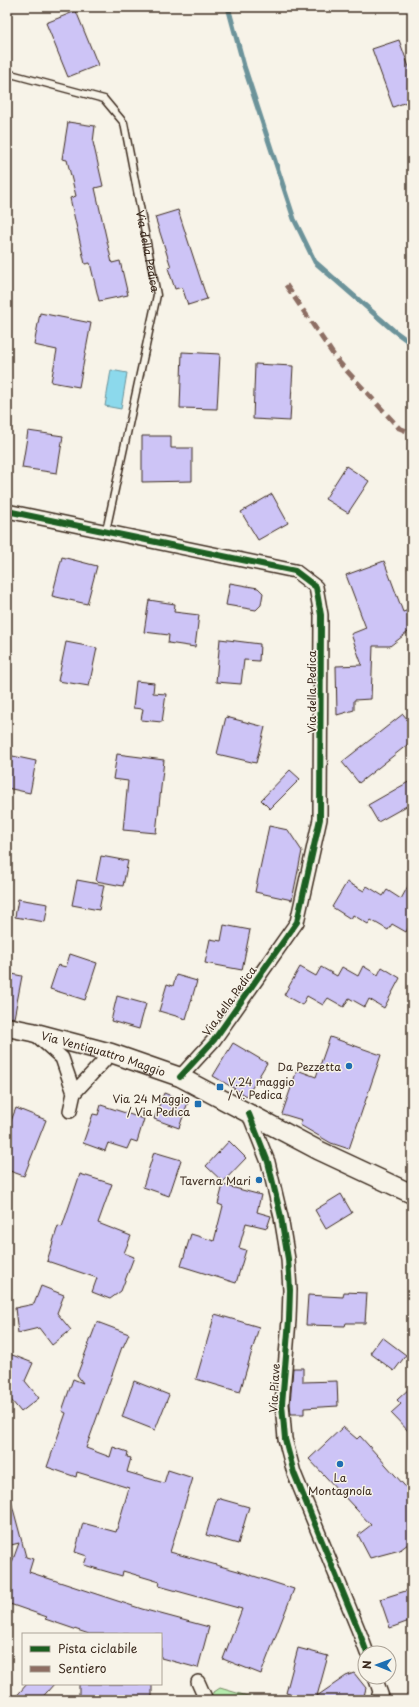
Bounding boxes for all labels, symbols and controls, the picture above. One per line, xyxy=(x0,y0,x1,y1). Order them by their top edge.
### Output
street label: Via della Pedica xyxy=(132,209,165,294)
street label: Via della Pedica xyxy=(303,650,320,734)
street label: Via della Pedica xyxy=(198,962,260,1040)
street label: Via Ventiquattro Maggio xyxy=(39,1026,168,1080)
place label: Da Pezzetta xyxy=(278,1058,341,1075)
marker: Da Pezzetta xyxy=(344,1061,354,1071)
place label: V.24 maggio / V. Pedica xyxy=(228,1073,295,1103)
marker: V.24 maggio / V. Pedica xyxy=(215,1082,225,1092)
place label: Via 24 Maggio / Via Pedica xyxy=(113,1090,190,1120)
marker: Via 24 Maggio / Via Pedica xyxy=(193,1099,203,1109)
place label: Taverna Mari xyxy=(179,1172,251,1189)
marker: Taverna Mari xyxy=(254,1175,264,1185)
street label: Via Piave xyxy=(264,1363,284,1413)
marker: La Montagnola xyxy=(335,1459,345,1469)
place label: La Montagnola xyxy=(308,1469,372,1499)
legend xyxy=(22,1633,162,1685)
text: Pista ciclabile xyxy=(58,1639,138,1657)
north arrow xyxy=(357,1645,397,1685)
text: Sentiero xyxy=(58,1659,107,1677)
text: N xyxy=(358,1660,375,1669)

